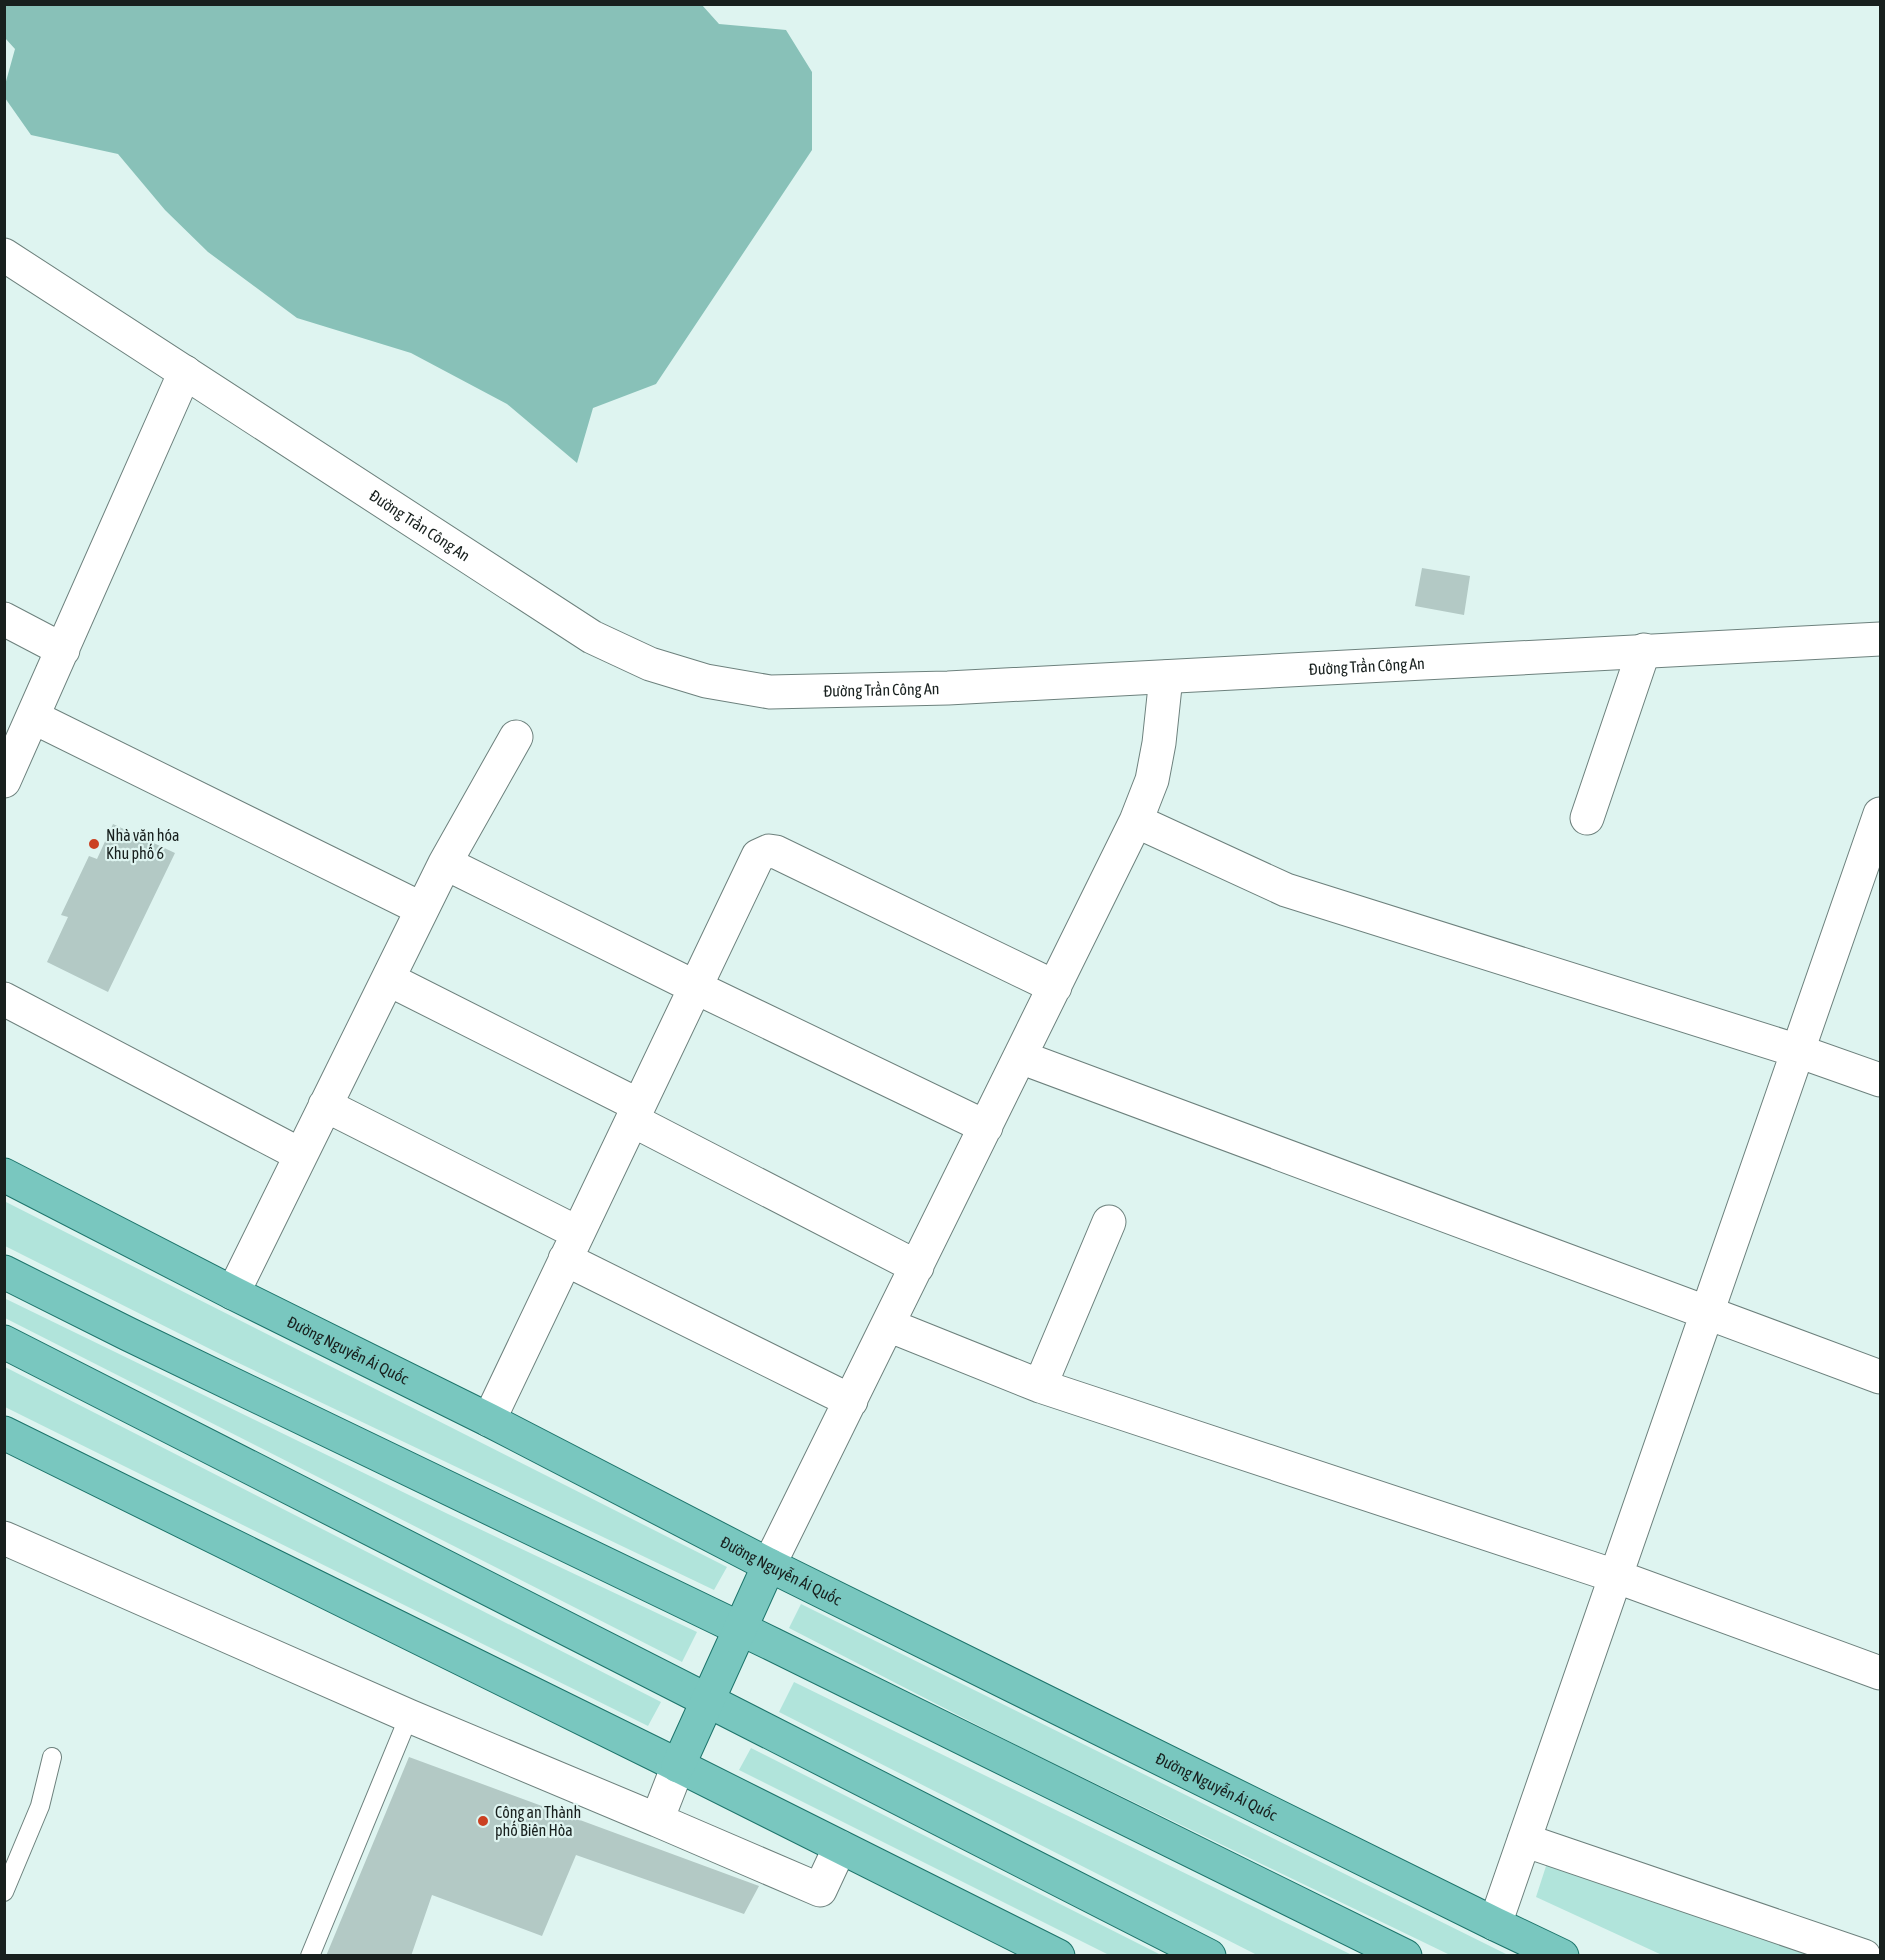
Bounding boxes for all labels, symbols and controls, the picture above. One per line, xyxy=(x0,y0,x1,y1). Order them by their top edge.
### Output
street label: Đường Trần Công An xyxy=(366,486,474,564)
street label: Đường Trần Công An xyxy=(1308,654,1425,678)
street label: Đường Trần Công An xyxy=(823,679,940,700)
place label: Nhà văn hóa Khu phố 6 xyxy=(106,826,179,863)
marker: Nhà văn hóa Khu phố 6 xyxy=(87,837,101,851)
street label: Đường Nguyễn Ái Quốc xyxy=(284,1312,412,1388)
street label: Đường Nguyễn Ái Quốc xyxy=(718,1533,845,1609)
street label: Đường Nguyễn Ái Quốc xyxy=(1153,1749,1280,1824)
place label: Công an Thành phố Biên Hòa xyxy=(495,1803,581,1840)
marker: Công an Thành phố Biên Hòa xyxy=(476,1814,490,1828)

